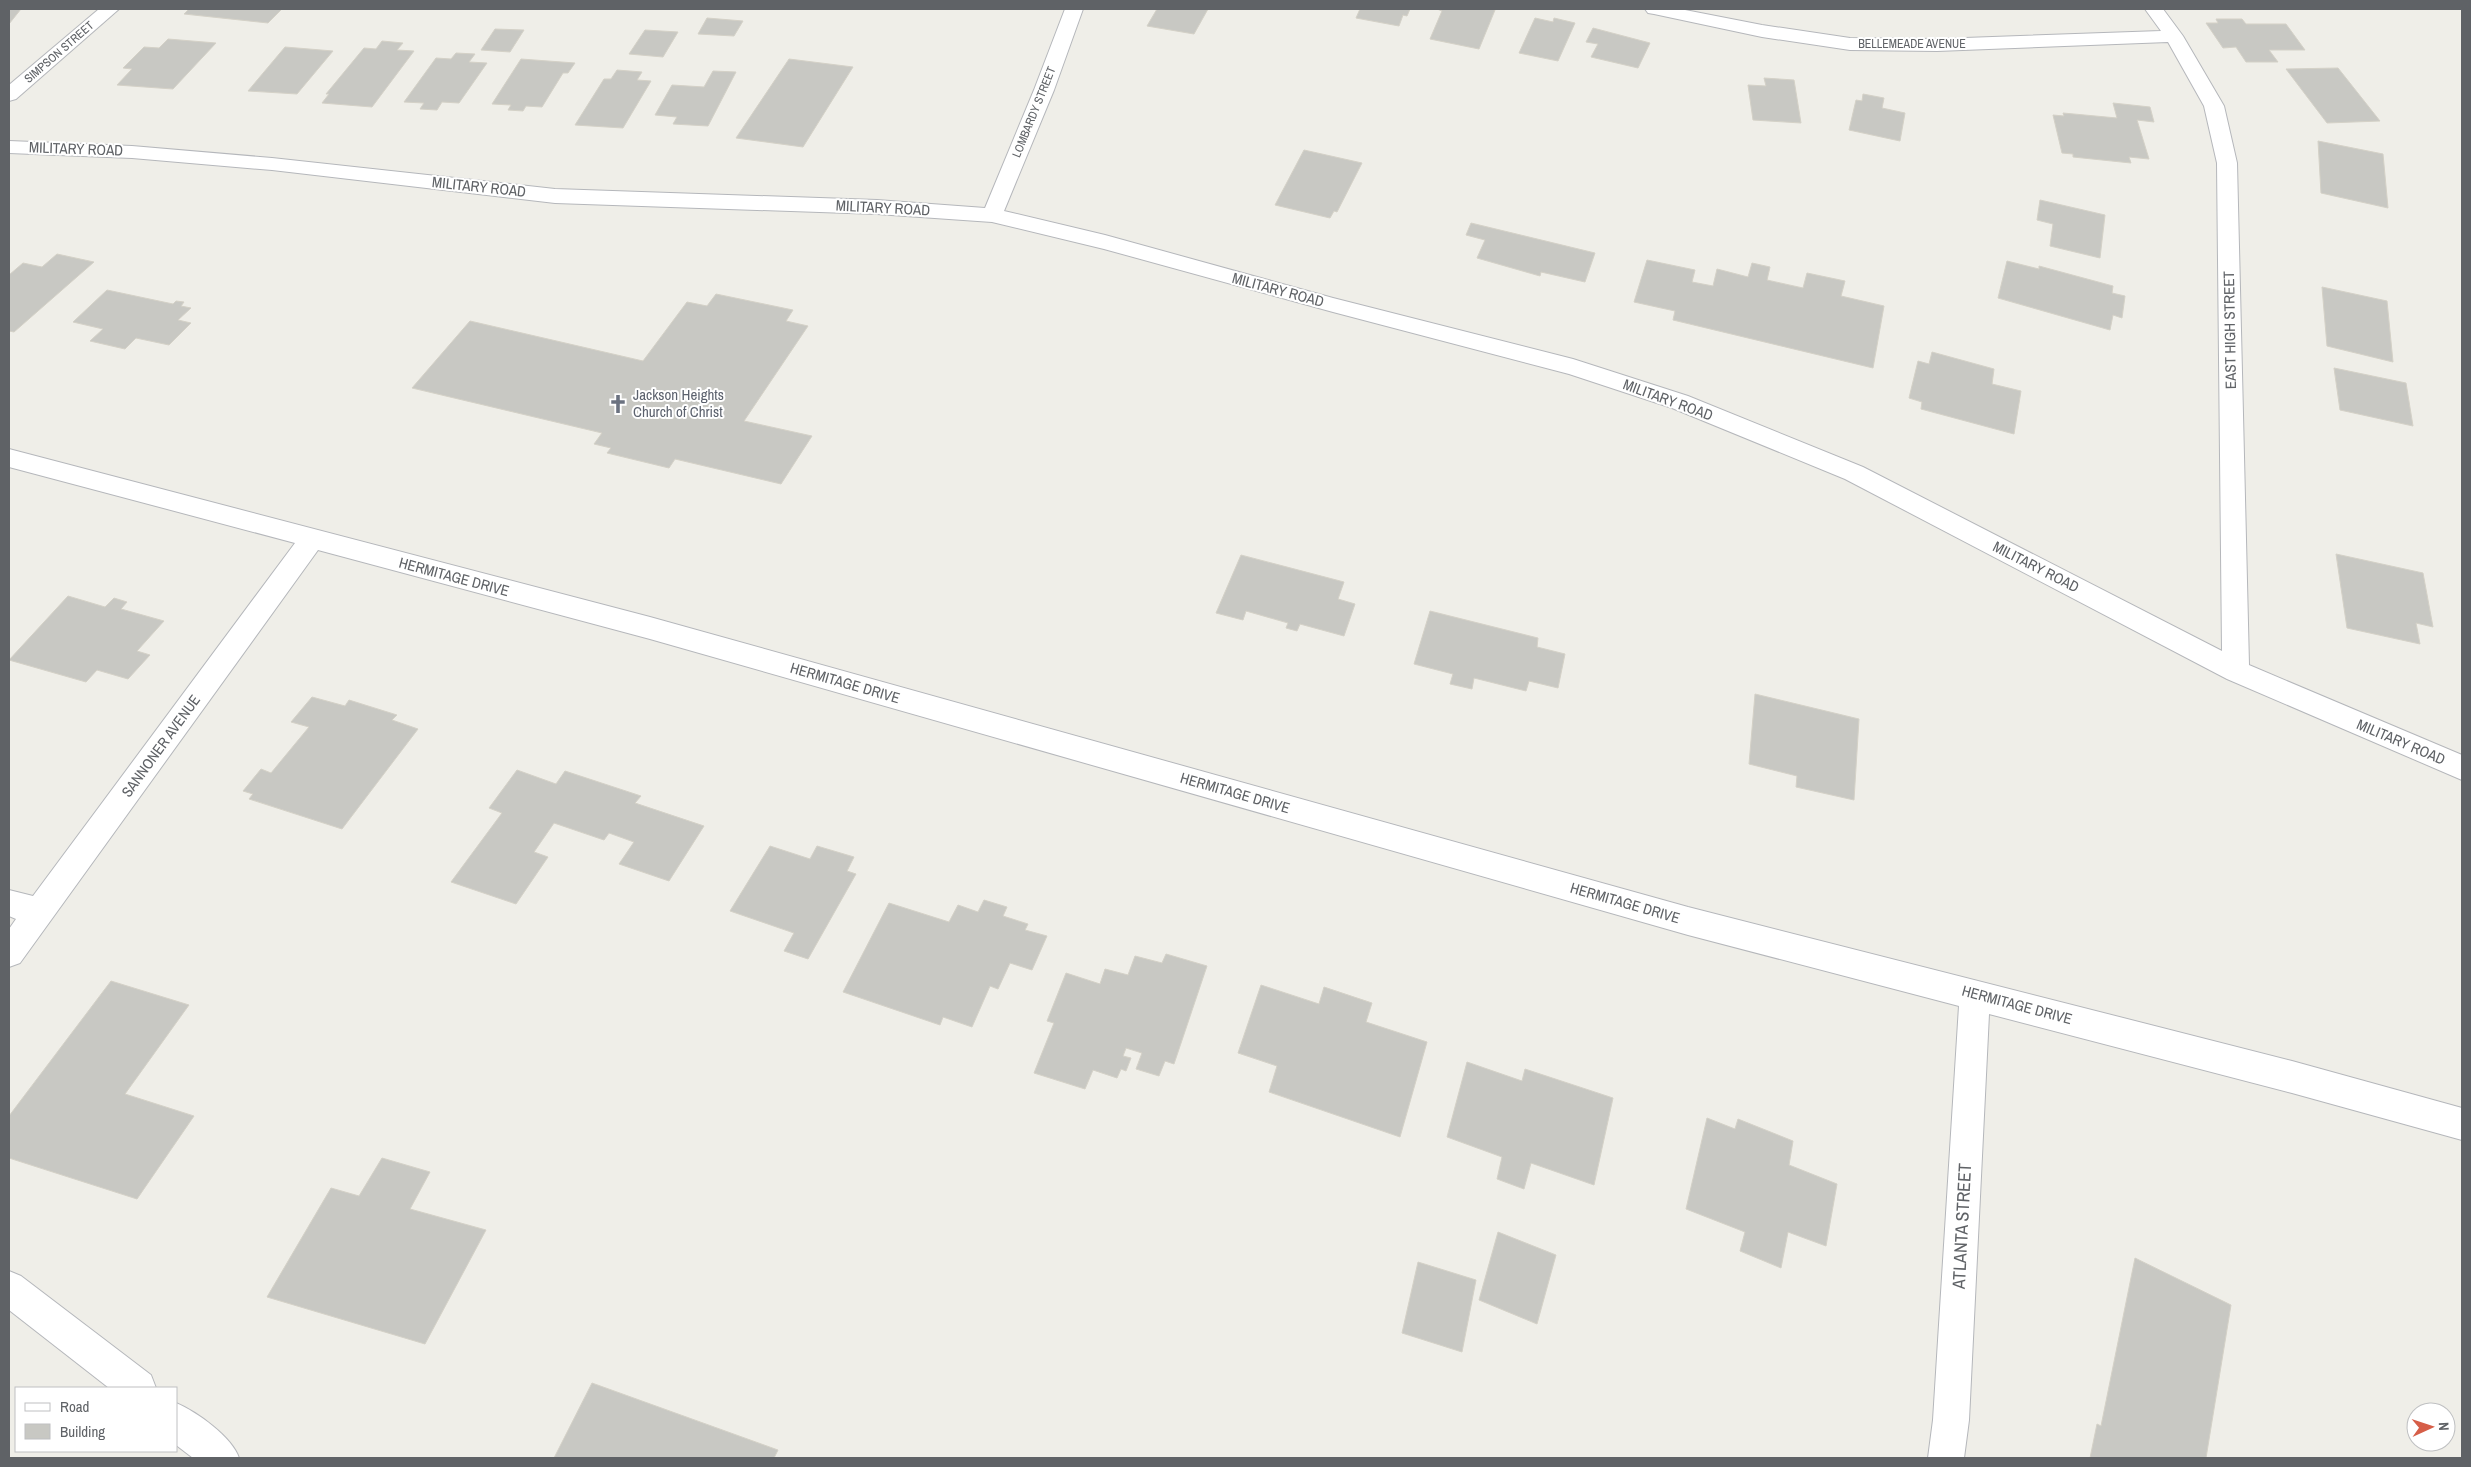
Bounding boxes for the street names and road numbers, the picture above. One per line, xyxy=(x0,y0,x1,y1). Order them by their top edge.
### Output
street label: SIMPSON STREET xyxy=(21,17,97,87)
street label: BELLEMEADE AVENUE xyxy=(1858,36,1966,52)
street label: LOMBARDY STREET xyxy=(1008,64,1060,160)
street label: MILITARY ROAD xyxy=(28,136,124,161)
street label: MILITARY ROAD xyxy=(431,171,527,202)
street label: MILITARY ROAD xyxy=(835,195,931,220)
street label: MILITARY ROAD xyxy=(1230,267,1327,312)
street label: EAST HIGH STREET xyxy=(2218,270,2241,389)
street label: MILITARY ROAD xyxy=(1620,374,1716,426)
street label: MILITARY ROAD xyxy=(1989,536,2083,597)
street label: HERMITAGE DRIVE xyxy=(397,552,512,601)
street label: HERMITAGE DRIVE xyxy=(788,657,902,708)
street label: SANNONER AVENUE xyxy=(116,690,205,801)
street label: MILITARY ROAD xyxy=(2354,713,2449,770)
street label: HERMITAGE DRIVE xyxy=(1178,767,1292,818)
street label: HERMITAGE DRIVE xyxy=(1568,877,1682,928)
street label: HERMITAGE DRIVE xyxy=(1960,980,2075,1029)
street label: ATLANTA STREET xyxy=(1946,1162,1977,1290)

